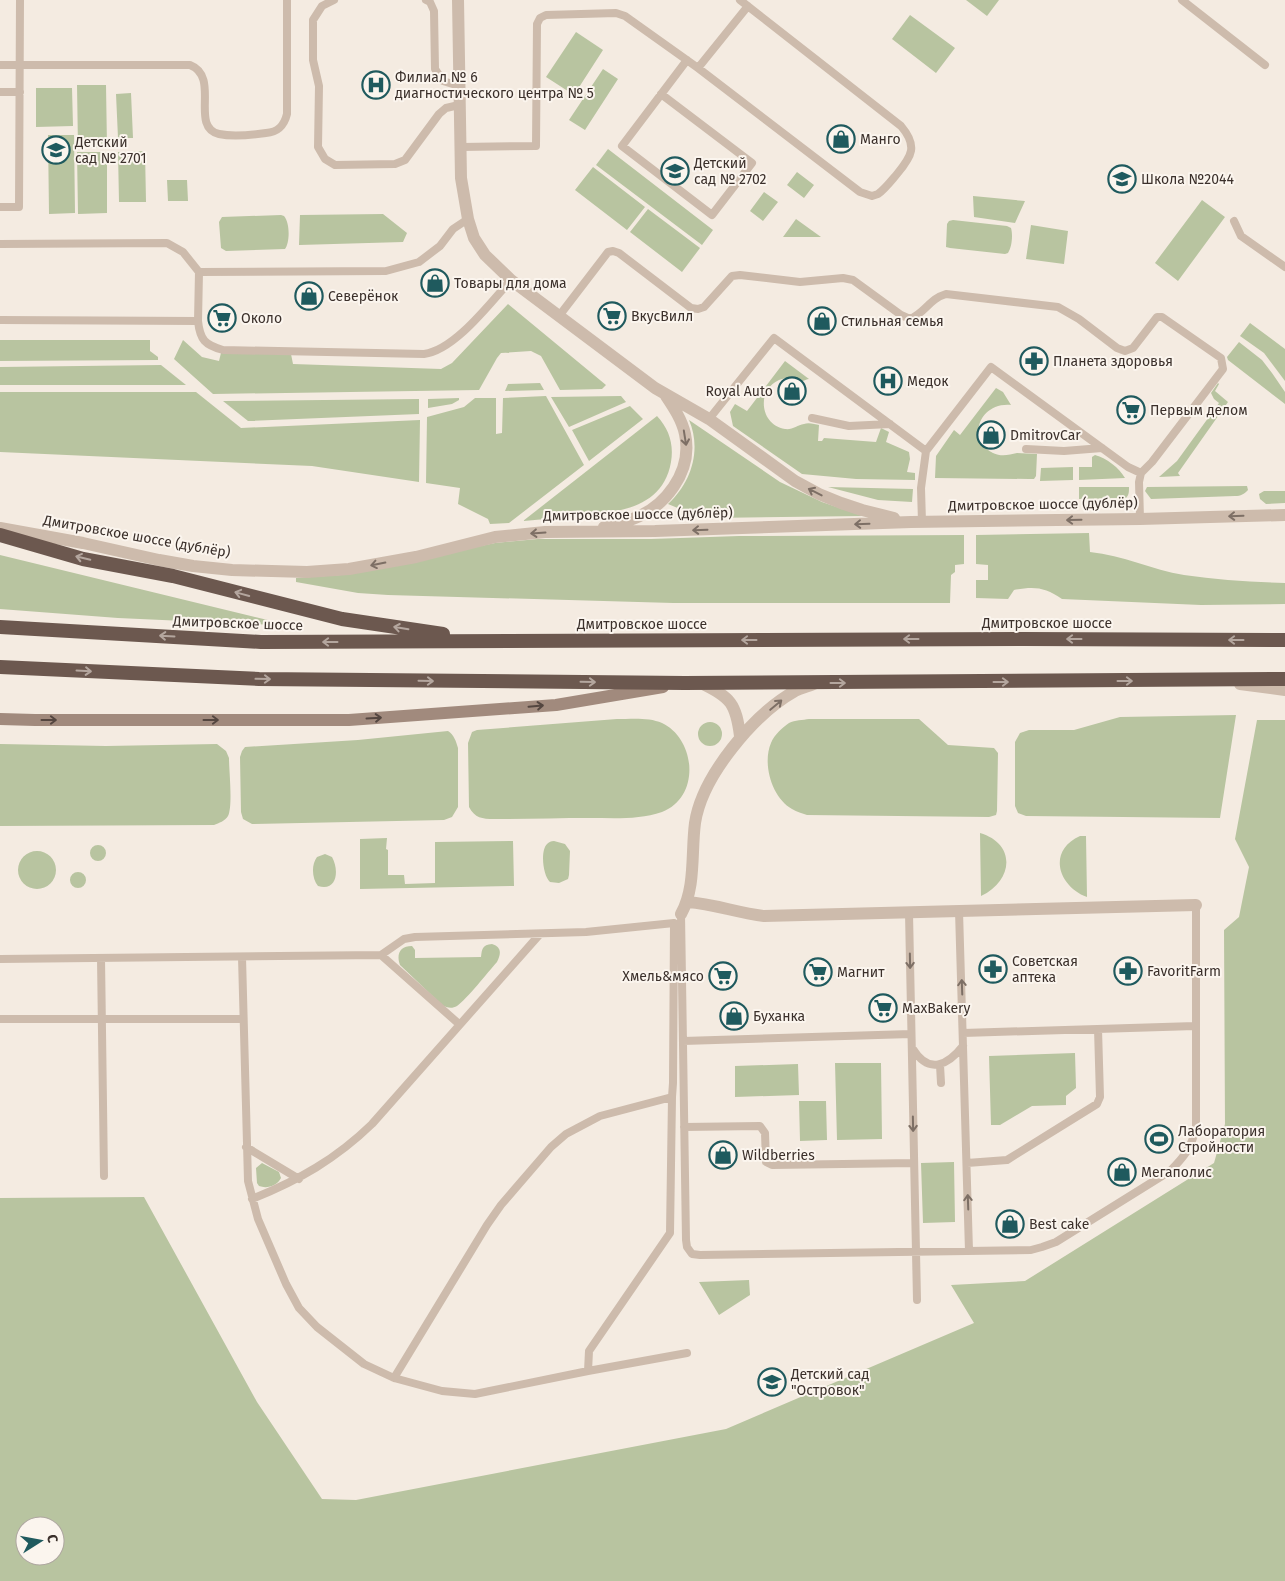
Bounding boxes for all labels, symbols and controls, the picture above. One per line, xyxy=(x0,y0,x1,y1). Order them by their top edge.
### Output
place label: Филиал № 6 диагностического центра № 5 xyxy=(395,69,594,102)
hospital icon: Филиал № 6 диагностического центра № 5 xyxy=(361,70,391,100)
shop icon: Манго xyxy=(826,124,856,154)
place label: Манго xyxy=(860,131,901,148)
place label: Детский сад № 2701 xyxy=(74,134,146,167)
school or university icon: Детский сад № 2701 xyxy=(41,135,71,165)
place label: Детский сад № 2702 xyxy=(693,155,767,188)
school or university icon: Детский сад № 2702 xyxy=(660,156,690,186)
school or university icon: Школа №2044 xyxy=(1107,164,1137,194)
place label: Школа №2044 xyxy=(1141,171,1234,188)
shop icon: Товары для дома xyxy=(420,268,450,298)
place label: Товары для дома xyxy=(454,275,567,292)
shop icon: Северёнок xyxy=(294,281,324,311)
place label: Северёнок xyxy=(328,288,399,305)
supermarket icon: ВкусВилл xyxy=(597,301,627,331)
supermarket icon: Около xyxy=(207,303,237,333)
shop icon: Стильная семья xyxy=(807,306,837,336)
place label: ВкусВилл xyxy=(631,308,693,325)
place label: Около xyxy=(241,310,282,327)
place label: Стильная семья xyxy=(841,313,944,330)
pharmacy icon: Планета здоровья xyxy=(1019,346,1049,376)
place label: Планета здоровья xyxy=(1053,353,1173,370)
hospital icon: Медок xyxy=(873,366,903,396)
place label: Медок xyxy=(907,373,949,390)
shop icon: Royal Auto xyxy=(777,376,807,406)
place label: Royal Auto xyxy=(705,383,773,400)
supermarket icon: Первым делом xyxy=(1116,395,1146,425)
place label: Первым делом xyxy=(1150,402,1248,419)
shop icon: DmitrovCar xyxy=(976,420,1006,450)
place label: DmitrovCar xyxy=(1010,427,1081,444)
one-way arrow xyxy=(680,430,690,446)
one-way arrow xyxy=(808,486,823,496)
street label: Дмитровское шоссе (дублёр) xyxy=(947,494,1138,515)
street label: Дмитровское шоссе (дублёр) xyxy=(542,504,733,525)
street label: Дмитровское шоссе (дублёр) xyxy=(41,511,232,561)
one-way arrow xyxy=(1229,511,1245,520)
one-way arrow xyxy=(1066,515,1082,525)
one-way arrow xyxy=(855,519,871,528)
one-way arrow xyxy=(692,525,708,534)
one-way arrow xyxy=(530,528,546,537)
one-way arrow xyxy=(76,553,92,562)
one-way arrow xyxy=(371,559,387,569)
one-way arrow xyxy=(234,589,250,598)
street label: Дмитровское шоссе xyxy=(172,613,303,634)
street label: Дмитровское шоссе xyxy=(981,615,1112,632)
street label: Дмитровское шоссе xyxy=(576,616,707,633)
one-way arrow xyxy=(393,623,409,633)
one-way arrow xyxy=(160,632,176,641)
one-way arrow xyxy=(904,634,920,644)
one-way arrow xyxy=(1066,634,1082,644)
one-way arrow xyxy=(741,635,758,645)
one-way arrow xyxy=(1229,635,1245,645)
one-way arrow xyxy=(322,637,338,647)
one-way arrow xyxy=(75,666,91,675)
one-way arrow xyxy=(255,674,271,684)
one-way arrow xyxy=(418,676,434,685)
one-way arrow xyxy=(1116,676,1133,686)
one-way arrow xyxy=(580,677,596,687)
one-way arrow xyxy=(992,677,1009,687)
one-way arrow xyxy=(830,678,846,688)
one-way arrow xyxy=(769,700,782,711)
one-way arrow xyxy=(527,702,543,711)
one-way arrow xyxy=(365,714,381,723)
one-way arrow xyxy=(40,715,56,725)
one-way arrow xyxy=(202,715,219,725)
one-way arrow xyxy=(905,953,915,969)
place label: Советская аптека xyxy=(1012,953,1078,986)
pharmacy icon: Советская аптека xyxy=(978,954,1008,984)
pharmacy icon: FavoritFarm xyxy=(1113,956,1143,986)
supermarket icon: Магнит xyxy=(803,957,833,987)
supermarket icon: Хмель&мясо xyxy=(708,961,738,991)
place label: FavoritFarm xyxy=(1147,963,1221,980)
place label: Магнит xyxy=(837,964,885,981)
place label: Хмель&мясо xyxy=(622,968,704,985)
one-way arrow xyxy=(957,980,966,996)
supermarket icon: MaxBakery xyxy=(868,993,898,1023)
place label: MaxBakery xyxy=(902,1000,971,1017)
shop icon: Буханка xyxy=(719,1001,749,1031)
place label: Буханка xyxy=(753,1008,805,1025)
one-way arrow xyxy=(908,1116,918,1132)
place label: Лаборатория Стройности xyxy=(1178,1123,1265,1156)
sports icon: Лаборатория Стройности xyxy=(1144,1124,1174,1154)
shop icon: Wildberries xyxy=(708,1140,738,1170)
place label: Wildberries xyxy=(742,1147,815,1164)
shop icon: Мегаполис xyxy=(1107,1157,1137,1187)
place label: Мегаполис xyxy=(1141,1164,1212,1181)
one-way arrow xyxy=(963,1194,973,1210)
shop icon: Best cake xyxy=(995,1209,1025,1239)
place label: Best cake xyxy=(1029,1216,1089,1233)
place label: Детский сад "Островок" xyxy=(790,1366,869,1399)
school or university icon: Детский сад "Островок" xyxy=(757,1367,787,1397)
north arrow xyxy=(15,1516,65,1566)
text: С xyxy=(43,1533,61,1544)

